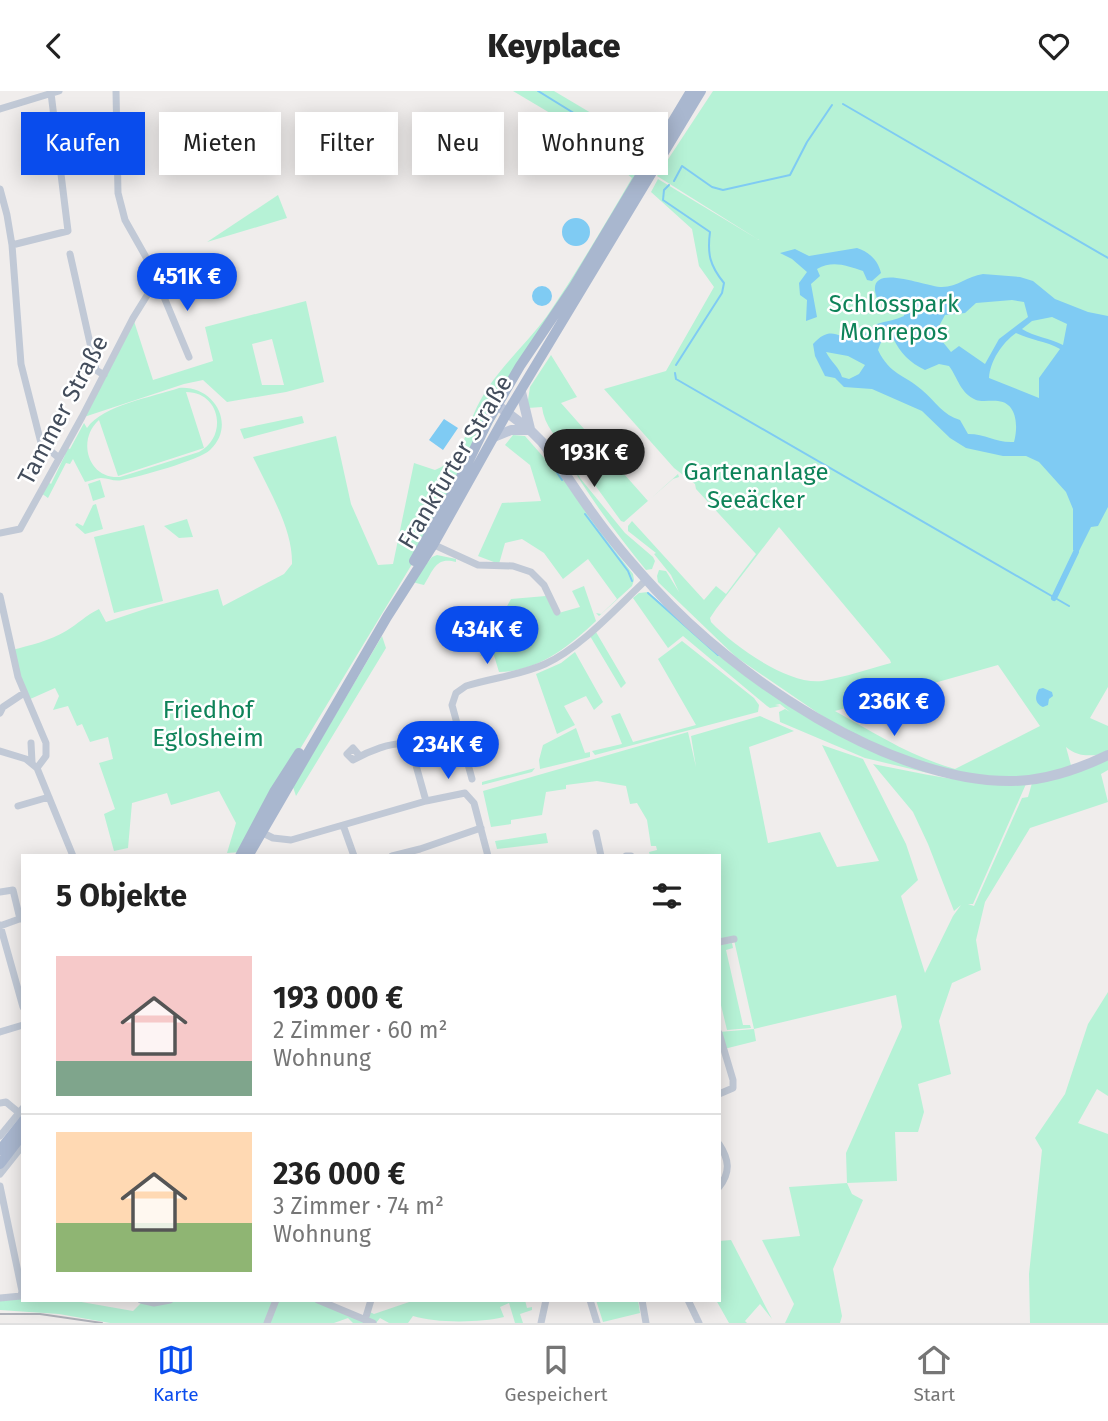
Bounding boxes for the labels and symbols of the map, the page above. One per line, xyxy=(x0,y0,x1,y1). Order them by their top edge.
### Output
pin: 451K € xyxy=(130,253,244,313)
park label: Schlosspark Monrepos xyxy=(829,290,960,346)
street label: Tammer Straße xyxy=(12,331,114,489)
street label: Frankfurter Straße xyxy=(392,370,518,554)
pin: 193K € xyxy=(537,429,651,489)
park label: Gartenanlage Seeäcker xyxy=(684,458,828,514)
pin: 434K € xyxy=(430,607,544,666)
pin: 236K € xyxy=(837,679,951,738)
park label: Friedhof Eglosheim xyxy=(152,696,264,752)
pin: 234K € xyxy=(391,721,505,781)

